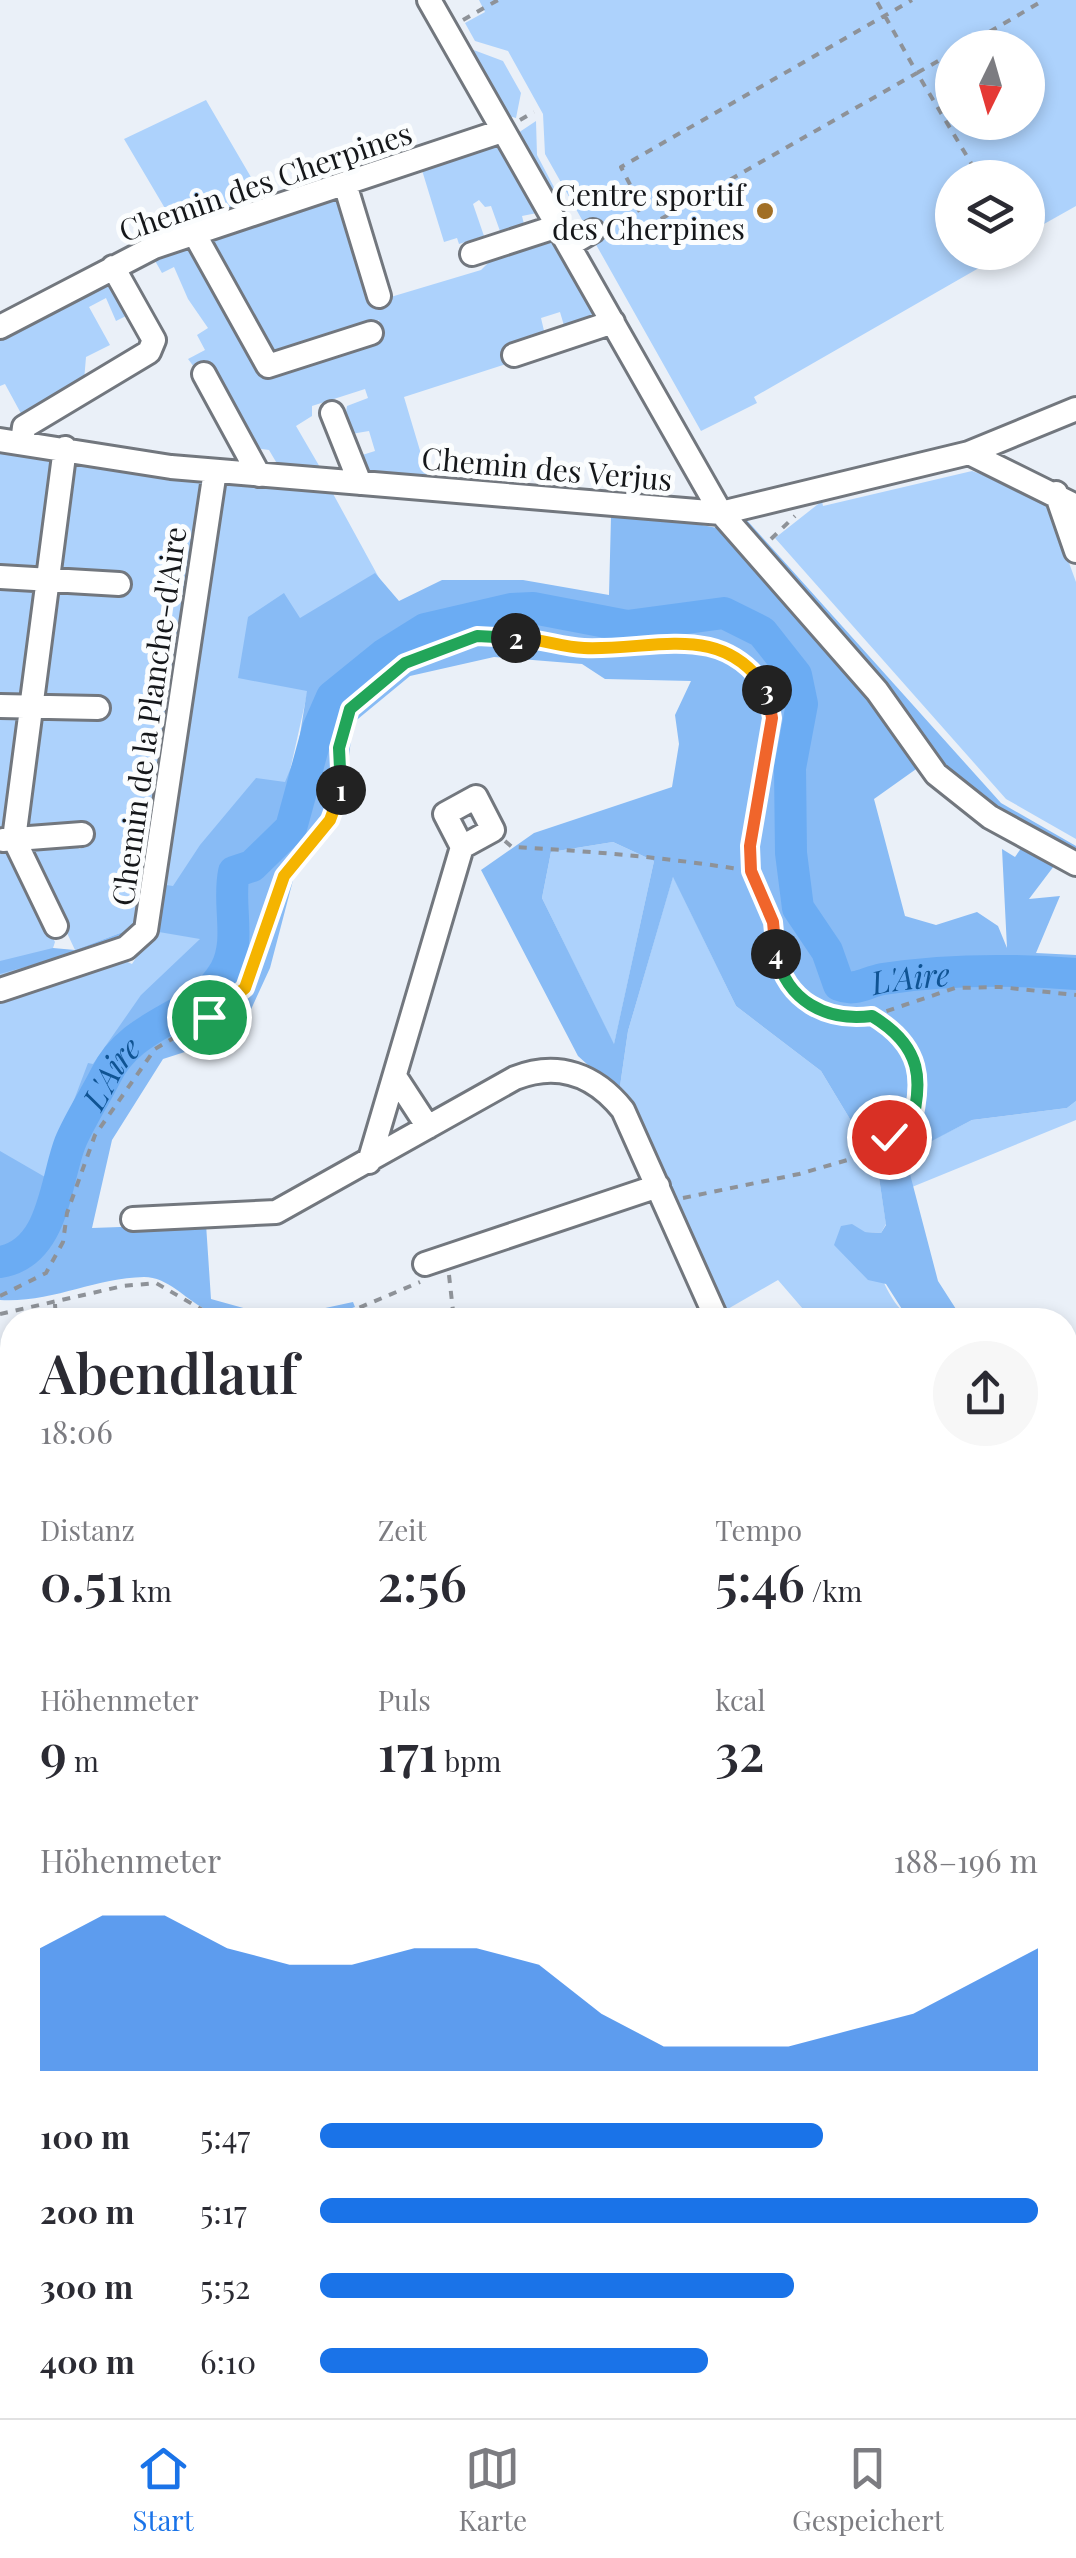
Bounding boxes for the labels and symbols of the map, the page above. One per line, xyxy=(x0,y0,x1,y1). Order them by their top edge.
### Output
north arrow xyxy=(935,30,1045,140)
street label: Chemin des Cherpines xyxy=(113,112,417,250)
place label: Centre sportif des Cherpines xyxy=(552,174,747,248)
marker: Centre sportif des Cherpines xyxy=(754,200,776,222)
street label: Chemin des Verjus xyxy=(420,437,674,499)
street label: Chemin de la Planche-d'Aire xyxy=(102,524,194,908)
pin: 2 xyxy=(491,613,541,663)
pin: 3 xyxy=(742,665,792,715)
pin: 1 xyxy=(316,765,366,815)
pin: 4 xyxy=(751,929,801,979)
water label: L'Aire xyxy=(864,951,951,1003)
pin xyxy=(167,975,252,1060)
water label: L'Aire xyxy=(69,1025,148,1118)
pin xyxy=(847,1095,932,1180)

